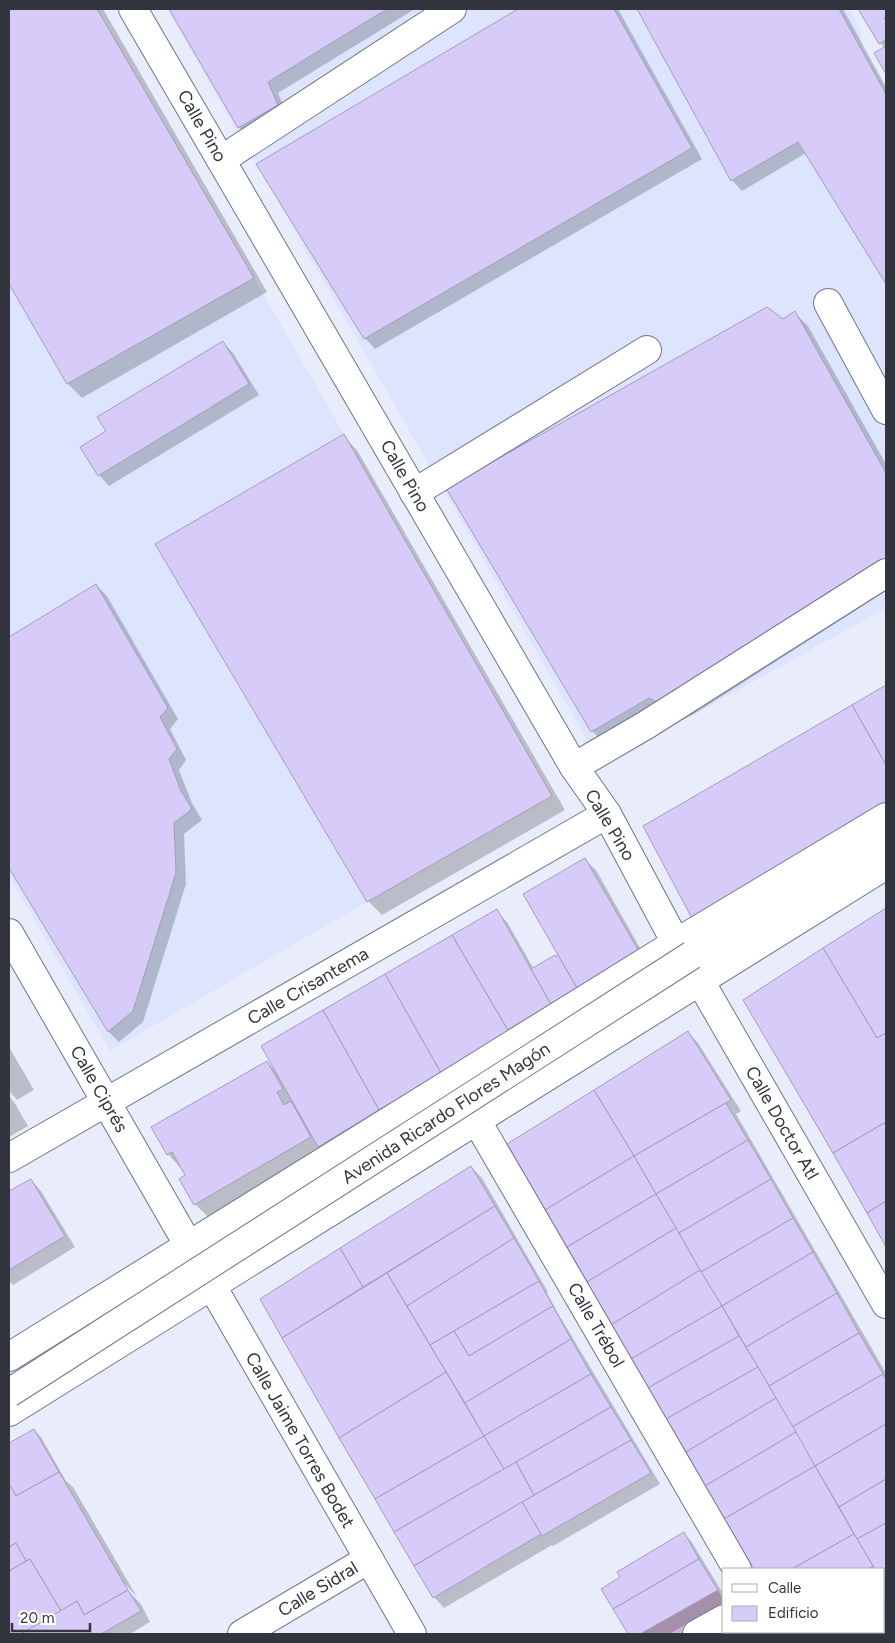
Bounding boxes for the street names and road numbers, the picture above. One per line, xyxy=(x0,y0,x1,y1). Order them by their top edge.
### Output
street label: Calle Pino xyxy=(173,86,231,166)
street label: Calle Pino xyxy=(376,436,434,516)
street label: Calle Pino xyxy=(580,785,640,865)
street label: Calle Crisantema xyxy=(243,942,373,1030)
street label: Avenida Ricardo Flores Magón xyxy=(338,1037,554,1189)
street label: Calle Ciprés xyxy=(65,1042,133,1136)
street label: Calle Doctor Atl xyxy=(741,1062,823,1184)
street label: Calle Trébol xyxy=(563,1279,629,1371)
street label: Calle Jaime Torres Bodet xyxy=(241,1348,359,1532)
street label: Calle Sidral xyxy=(274,1557,362,1621)

